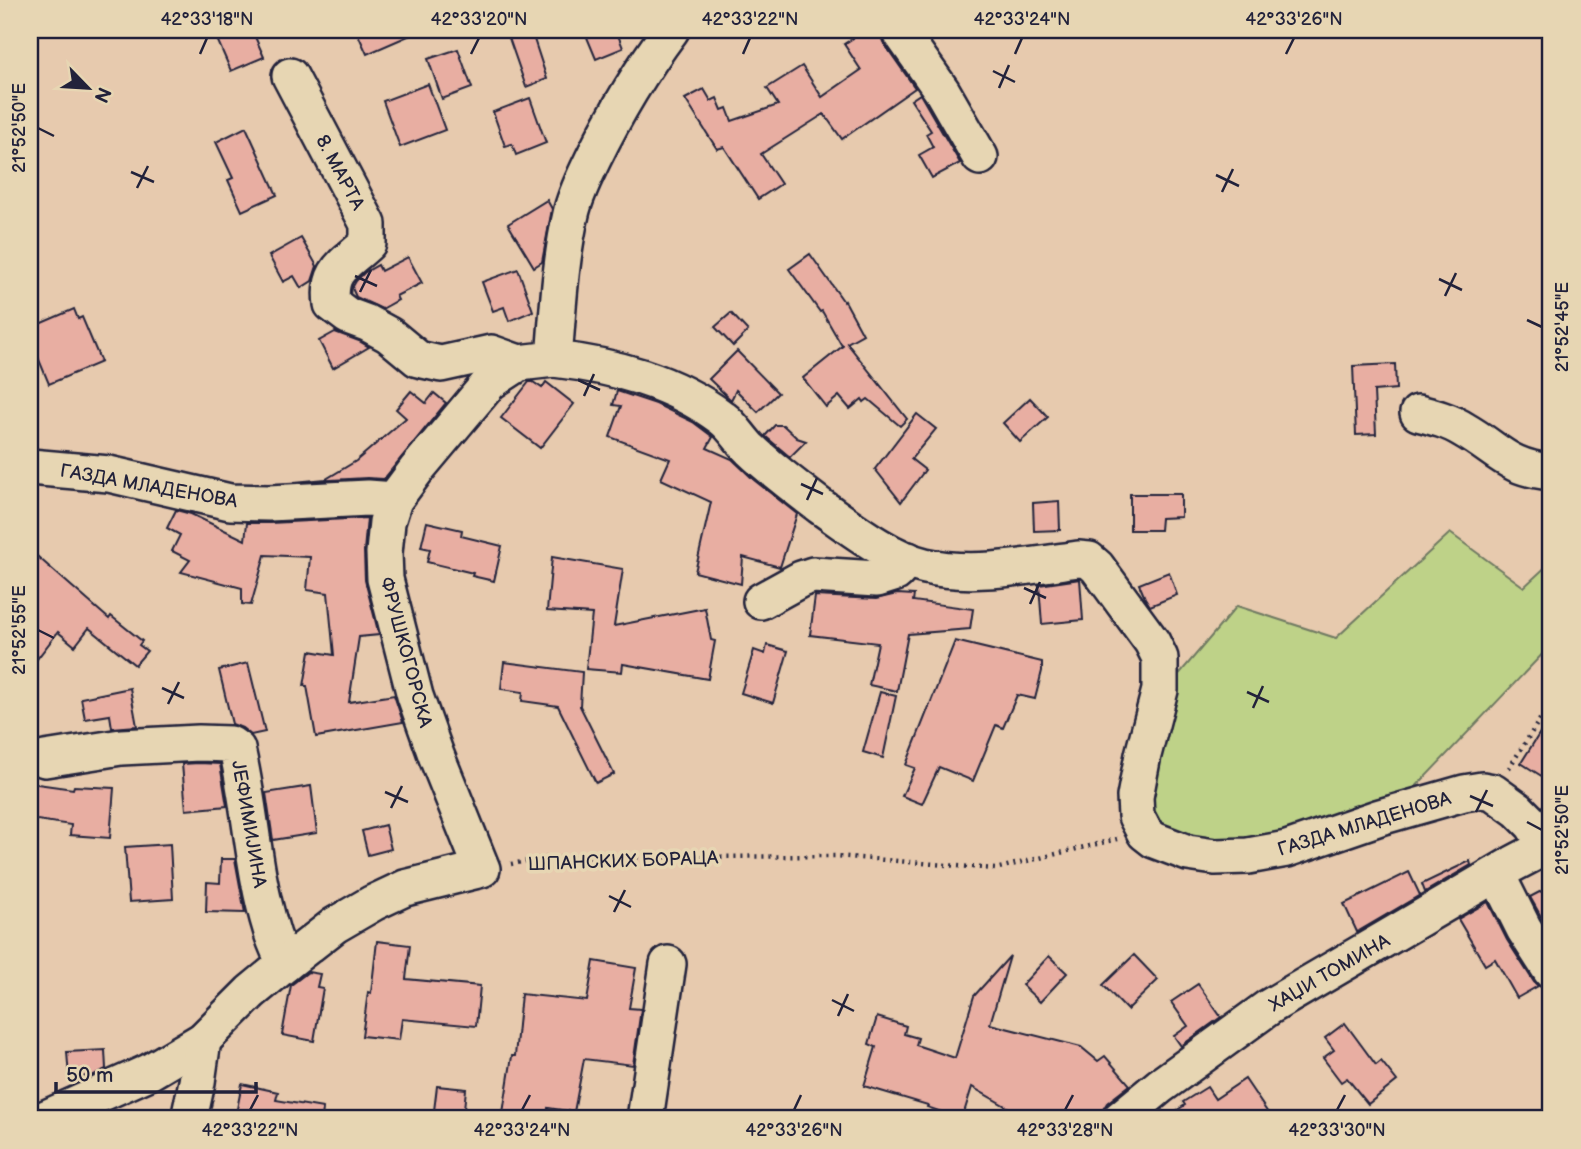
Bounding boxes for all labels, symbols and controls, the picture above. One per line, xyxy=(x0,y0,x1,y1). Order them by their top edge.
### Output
text: 42°33'18"N xyxy=(160,9,254,30)
text: 42°33'20"N xyxy=(431,9,527,30)
text: 42°33'22"N xyxy=(702,9,798,30)
text: 42°33'24"N xyxy=(973,9,1071,30)
text: 42°33'26"N xyxy=(1245,9,1343,30)
north arrow xyxy=(52,52,122,122)
text: 21°52'50"E xyxy=(9,83,30,173)
text: N xyxy=(89,83,115,106)
street label: 8. МАРТА xyxy=(310,131,369,215)
text: 21°52'45"E xyxy=(1552,282,1573,372)
street label: ГАЗДА МЛАДЕНОВА xyxy=(58,460,240,513)
street label: ФРУШКОГОРСКА xyxy=(374,575,437,731)
text: 21°52'55"E xyxy=(9,585,30,675)
street label: ЈЕФИМИЈИНА xyxy=(226,759,271,890)
text: 21°52'50"E xyxy=(1552,785,1573,875)
street label: ГАЗДА МЛАДЕНОВА xyxy=(1275,787,1454,862)
street label: ШПАНСКИХ БОРАЦА xyxy=(528,847,719,876)
street label: ХАЏИ ТОМИНА xyxy=(1265,929,1395,1017)
scale bar xyxy=(56,1051,256,1095)
text: 50 m xyxy=(66,1063,113,1088)
text: 42°33'22"N xyxy=(202,1120,298,1141)
text: 42°33'24"N xyxy=(473,1120,571,1141)
text: 42°33'26"N xyxy=(745,1120,843,1141)
text: 42°33'28"N xyxy=(1017,1120,1113,1141)
text: 42°33'30"N xyxy=(1288,1120,1386,1141)

